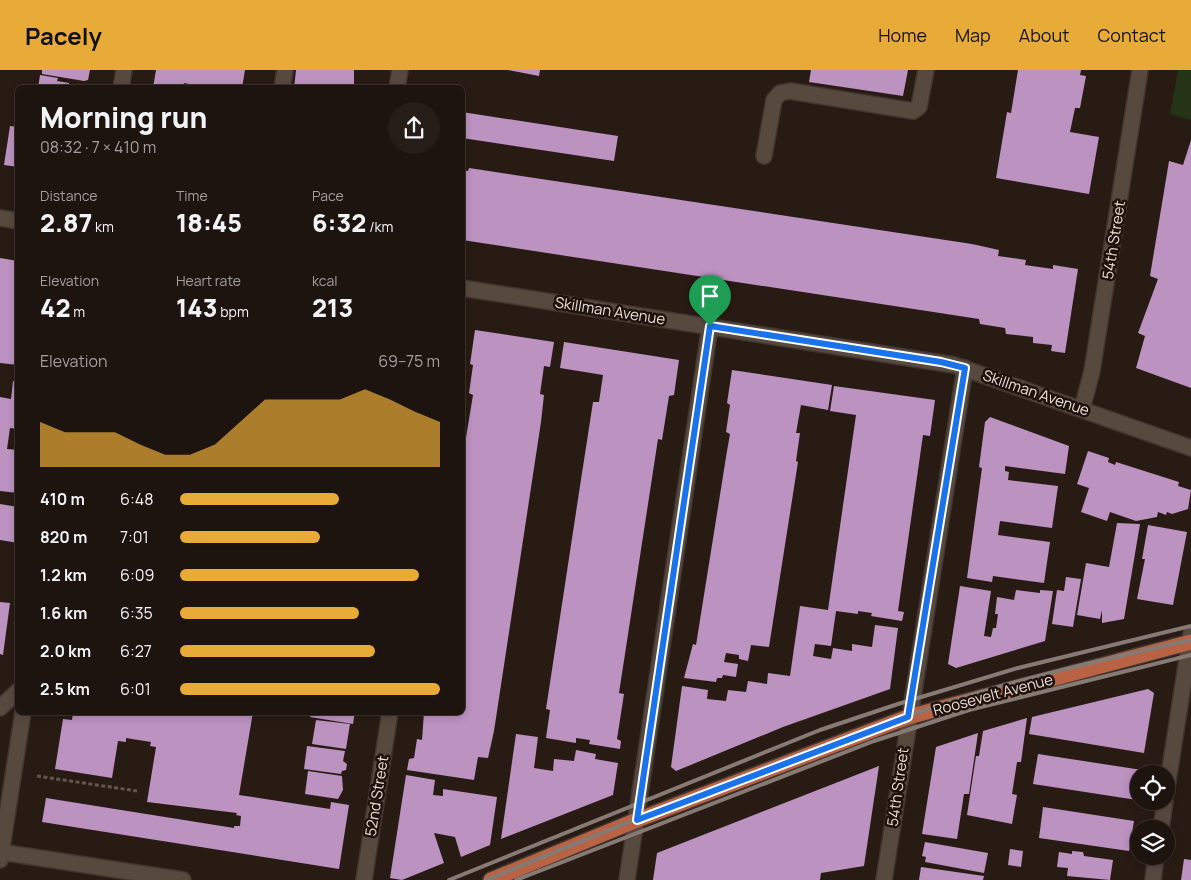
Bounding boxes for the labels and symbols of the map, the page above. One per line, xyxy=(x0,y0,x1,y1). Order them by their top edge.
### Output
street label: 54th Street xyxy=(1097,199,1130,281)
pin xyxy=(689,275,731,326)
street label: Skillman Avenue xyxy=(553,291,667,330)
street label: Skillman Avenue xyxy=(980,364,1093,421)
street label: Roosevelt Avenue xyxy=(931,668,1055,721)
street label: 54th Street xyxy=(882,746,913,828)
street label: 52nd Street xyxy=(360,754,393,838)

